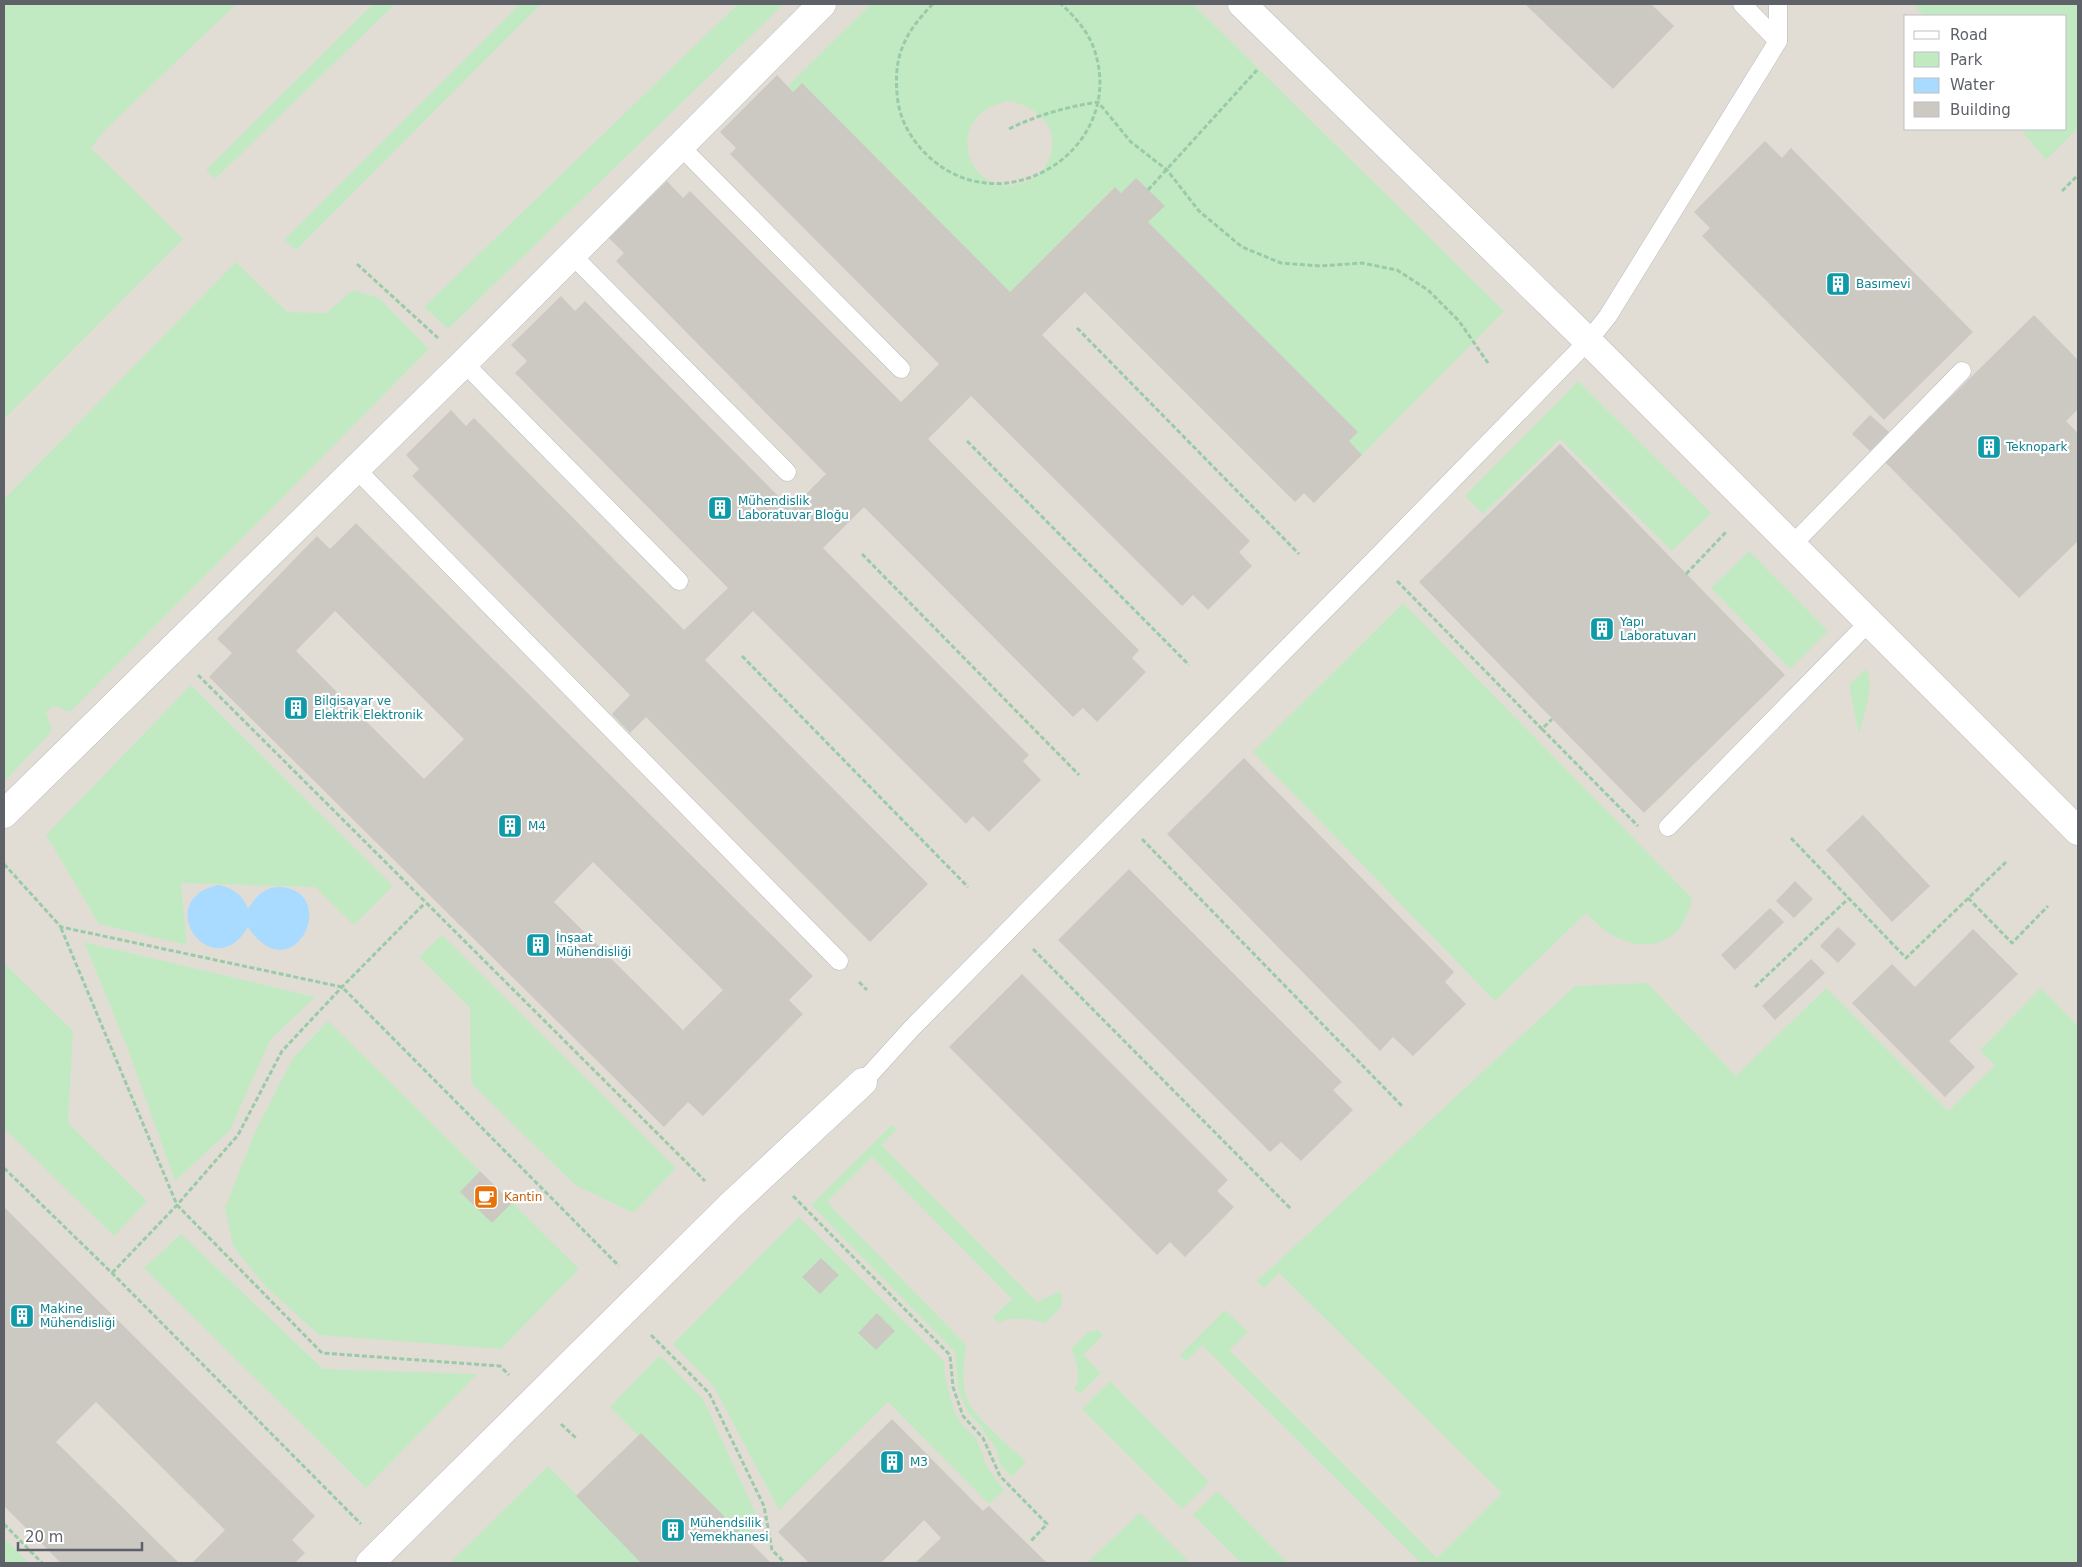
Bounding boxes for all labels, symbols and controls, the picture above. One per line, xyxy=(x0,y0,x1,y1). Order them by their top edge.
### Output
legend xyxy=(1904,15,2067,130)
text: Road xyxy=(1950,26,1988,44)
text: Park xyxy=(1950,51,1983,69)
text: Water xyxy=(1950,76,1995,94)
text: Building xyxy=(1950,101,2011,119)
building icon: Basımevi xyxy=(1825,271,1851,297)
place label: Basımevi xyxy=(1856,277,1911,291)
building icon: Teknopark xyxy=(1976,434,2002,460)
place label: Teknopark xyxy=(2005,440,2067,454)
place label: Mühendislik Laboratuvar Bloğu xyxy=(738,494,849,522)
building icon: Mühendislik Laboratuvar Bloğu xyxy=(707,495,733,521)
place label: Yapı Laboratuvarı xyxy=(1619,615,1696,643)
building icon: Yapı Laboratuvarı xyxy=(1589,616,1615,642)
place label: Bilgisayar ve Elektrik Elektronik xyxy=(314,694,423,722)
building icon: Bilgisayar ve Elektrik Elektronik xyxy=(283,695,309,721)
building icon: M4 xyxy=(497,813,523,839)
place label: M4 xyxy=(528,819,546,833)
place label: İnşaat Mühendisliği xyxy=(556,930,631,959)
building icon: İnşaat Mühendisliği xyxy=(525,932,551,958)
cafe icon: Kantin xyxy=(473,1184,499,1210)
place label: Kantin xyxy=(504,1190,542,1204)
place label: Makine Mühendisliği xyxy=(40,1302,115,1330)
building icon: Makine Mühendisliği xyxy=(9,1303,35,1329)
building icon: M3 xyxy=(879,1449,905,1475)
place label: M3 xyxy=(910,1455,928,1469)
place label: Mühendsilik Yemekhanesi xyxy=(689,1516,769,1544)
building icon: Mühendsilik Yemekhanesi xyxy=(660,1517,686,1543)
scale bar xyxy=(18,1520,141,1552)
text: 20 m xyxy=(25,1528,63,1546)

